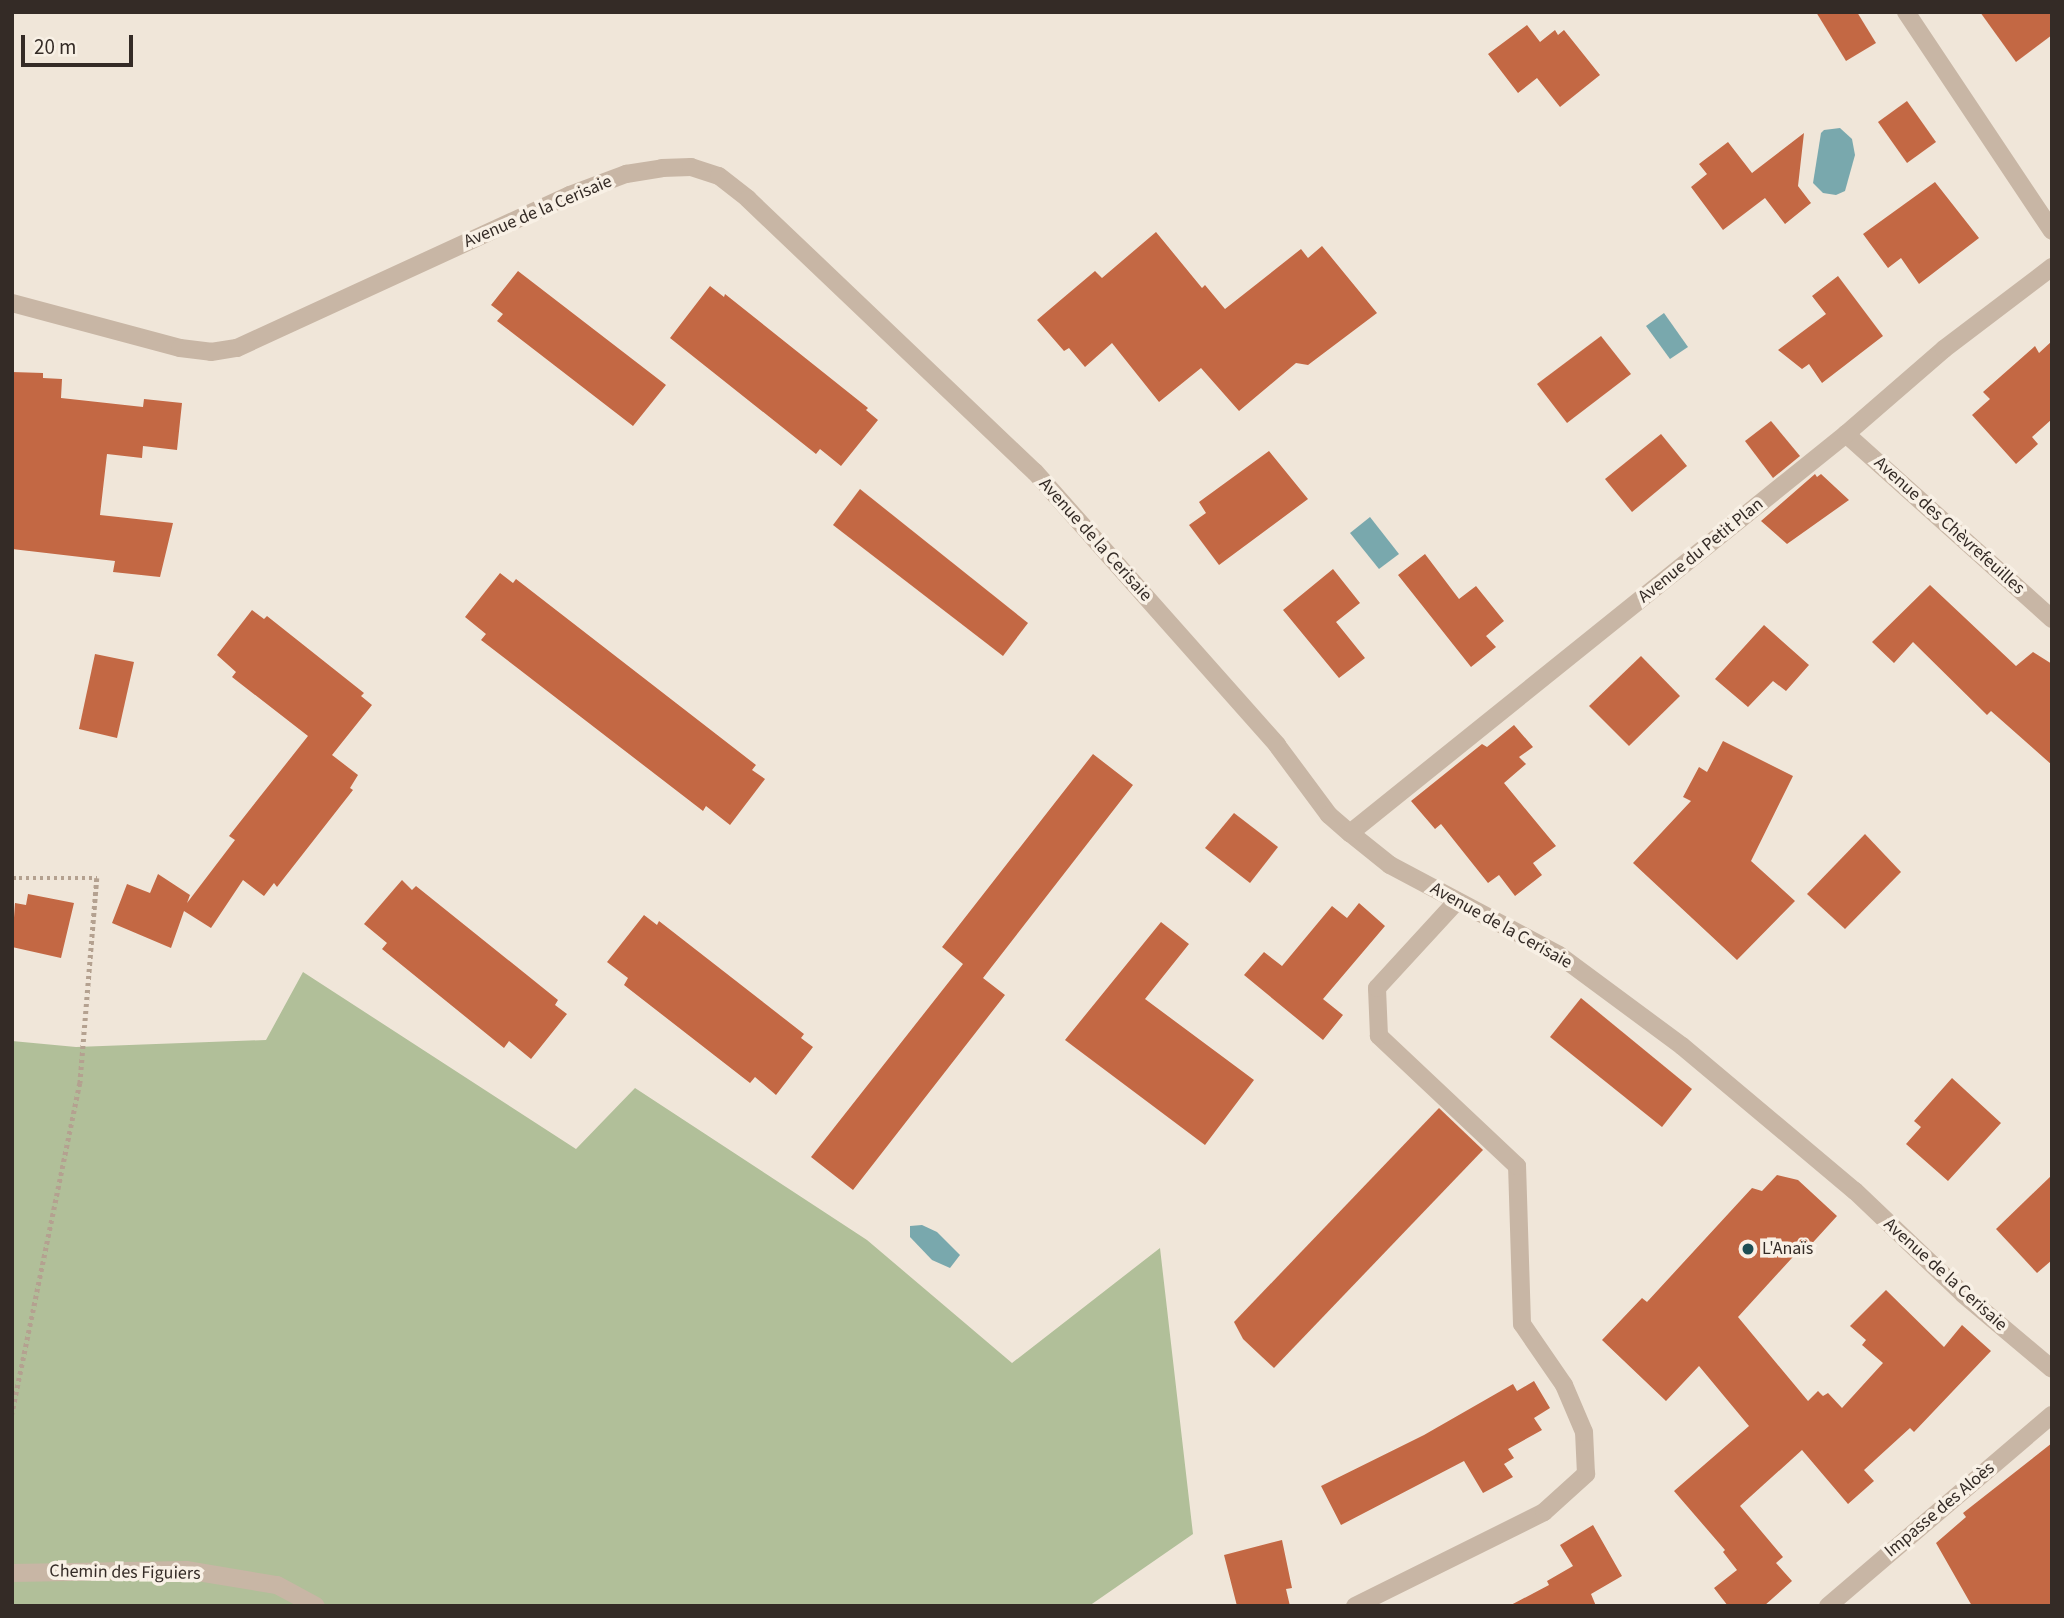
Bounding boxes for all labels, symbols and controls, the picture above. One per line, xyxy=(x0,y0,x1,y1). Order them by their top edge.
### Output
scale bar xyxy=(24,21,136,65)
text: 20 m xyxy=(34,32,76,62)
street label: Avenue de la Cerisaie xyxy=(461,171,615,253)
street label: Avenue des Chèvrefeuilles xyxy=(1869,453,2029,599)
street label: Avenue de la Cerisaie xyxy=(1034,474,1156,606)
street label: Avenue du Petit Plan xyxy=(1634,494,1768,608)
street label: Avenue de la Cerisaie xyxy=(1426,878,1576,974)
street label: Avenue de la Cerisaie xyxy=(1879,1214,2011,1336)
place label: L'Anaïs xyxy=(1762,1238,1813,1260)
marker: L'Anaïs xyxy=(1740,1241,1756,1257)
street label: Impasse des Aloès xyxy=(1881,1458,1999,1562)
street label: Chemin des Figuiers xyxy=(49,1561,201,1585)

